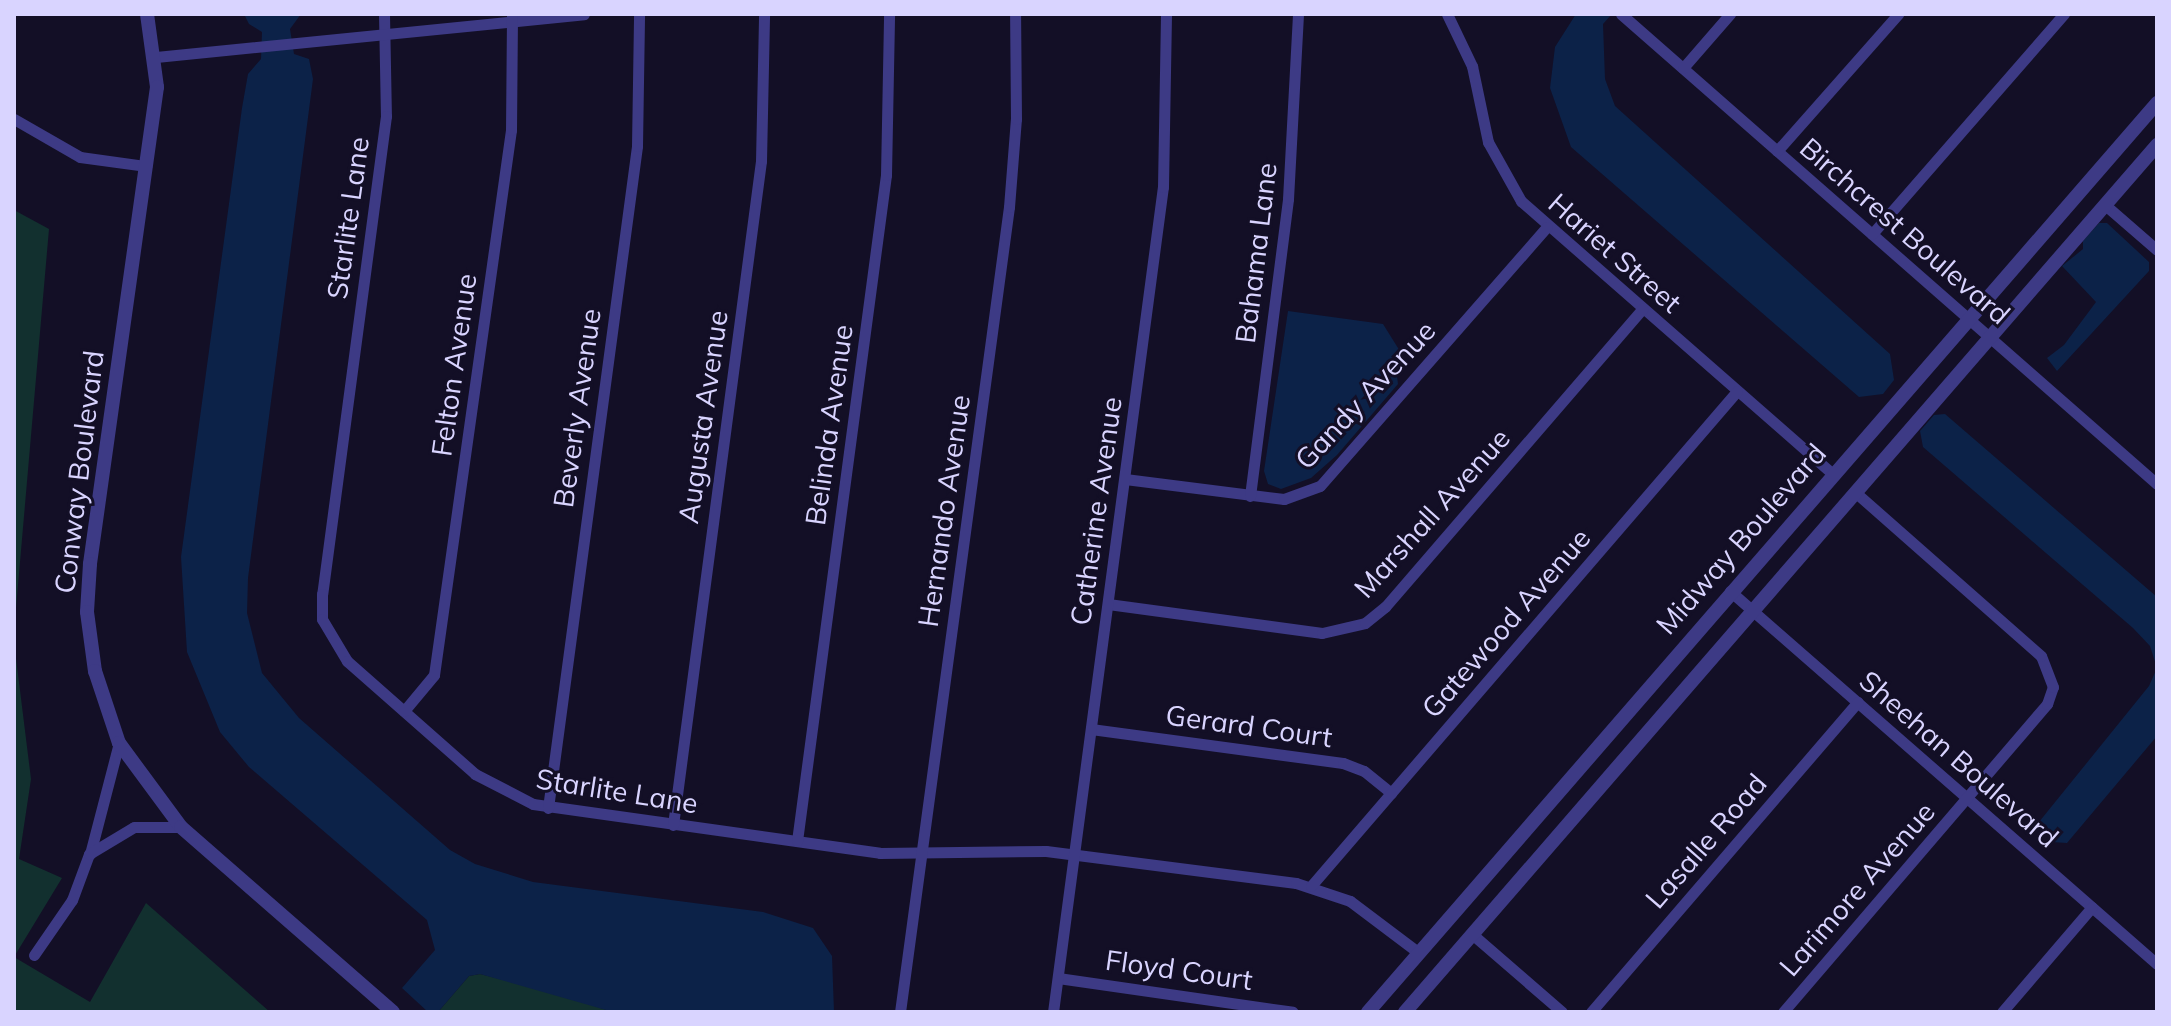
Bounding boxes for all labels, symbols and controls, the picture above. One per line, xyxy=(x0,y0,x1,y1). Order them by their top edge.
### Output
street label: Birchcrest Boulevard xyxy=(1793,131,2017,331)
street label: Starlite Lane xyxy=(320,135,376,301)
street label: Bahama Lane xyxy=(1228,161,1284,345)
street label: Hariet Street xyxy=(1542,186,1688,320)
street label: Felton Avenue xyxy=(425,272,483,458)
street label: Beverly Avenue xyxy=(546,306,608,510)
street label: Augusta Avenue xyxy=(671,308,735,526)
street label: Gandy Avenue xyxy=(1288,314,1442,476)
street label: Belinda Avenue xyxy=(798,322,860,528)
street label: Conway Boulevard xyxy=(47,349,111,595)
street label: Hernando Avenue xyxy=(911,393,977,629)
street label: Catherine Avenue xyxy=(1063,395,1129,627)
street label: Marshall Avenue xyxy=(1347,421,1517,605)
street label: Midway Boulevard xyxy=(1649,437,1833,641)
street label: Gatewood Avenue xyxy=(1415,522,1597,724)
street label: Sheehan Boulevard xyxy=(1853,664,2065,854)
street label: Gerard Court xyxy=(1164,698,1334,754)
street label: Starlite Lane xyxy=(534,762,700,820)
street label: Lasalle Road xyxy=(1638,767,1774,915)
street label: Larimore Avenue xyxy=(1772,795,1942,983)
street label: Floyd Court xyxy=(1103,943,1255,997)

